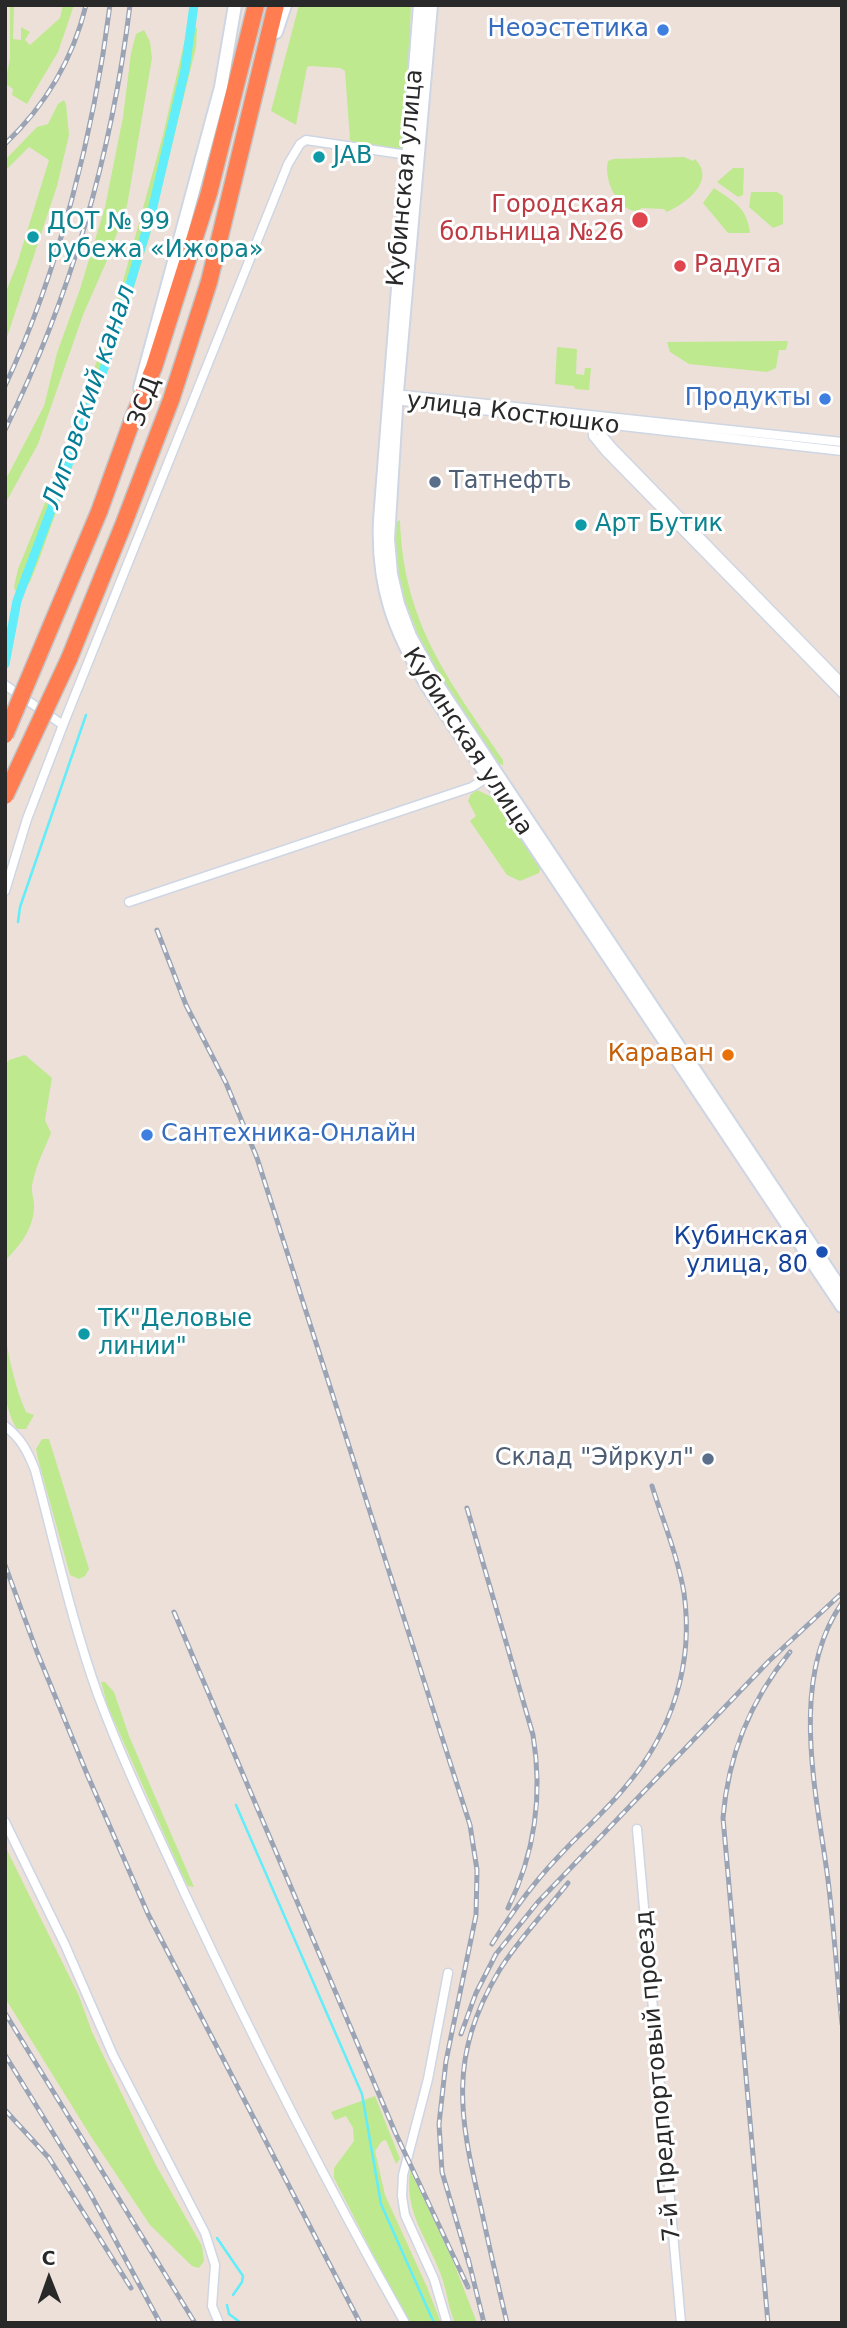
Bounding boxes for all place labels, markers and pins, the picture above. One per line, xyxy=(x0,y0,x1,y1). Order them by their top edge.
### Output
place label: Неоэстетика xyxy=(488,16,649,44)
marker: Неоэстетика xyxy=(655,22,671,38)
place label: JAB xyxy=(333,143,373,171)
marker: JAB xyxy=(311,149,327,165)
place label: Городская больница №26 xyxy=(440,192,624,248)
place label: ДОТ № 99 рубежа «Ижора» xyxy=(47,209,264,265)
marker: Городская больница №26 xyxy=(630,210,650,230)
marker: ДОТ № 99 рубежа «Ижора» xyxy=(25,229,41,245)
place label: Радуга xyxy=(694,252,781,280)
marker: Радуга xyxy=(672,258,688,274)
place label: Продукты xyxy=(685,385,811,413)
marker: Продукты xyxy=(817,391,833,407)
place label: Татнефть xyxy=(449,468,571,496)
marker: Татнефть xyxy=(427,474,443,490)
place label: Арт Бутик xyxy=(595,511,723,539)
marker: Арт Бутик xyxy=(573,517,589,533)
place label: Караван xyxy=(608,1041,714,1069)
marker: Караван xyxy=(720,1047,736,1063)
place label: Сантехника-Онлайн xyxy=(161,1121,416,1149)
marker: Сантехника-Онлайн xyxy=(139,1127,155,1143)
place label: Кубинская улица, 80 xyxy=(674,1224,808,1280)
marker: Кубинская улица, 80 xyxy=(814,1244,830,1260)
place label: ТК"Деловые линии" xyxy=(98,1306,252,1362)
marker: ТК"Деловые линии" xyxy=(76,1326,92,1342)
place label: Склад "Эйркул" xyxy=(495,1445,694,1473)
marker: Склад "Эйркул" xyxy=(700,1451,716,1467)

